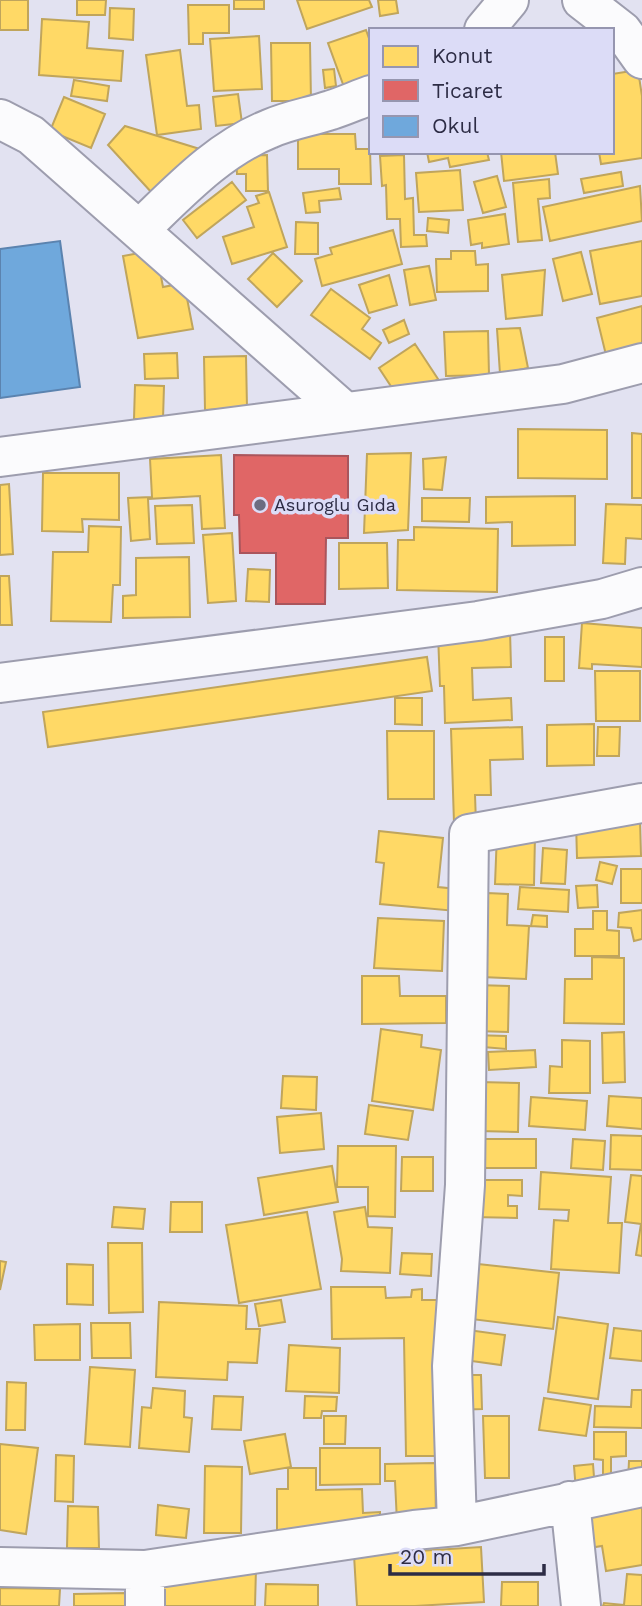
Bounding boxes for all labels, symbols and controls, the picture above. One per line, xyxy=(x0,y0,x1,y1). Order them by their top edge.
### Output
legend xyxy=(369,28,614,154)
text: Konut xyxy=(432,43,492,68)
text: Ticaret xyxy=(432,78,503,103)
text: Okul xyxy=(432,113,479,138)
place label: Asuroglu Gıda xyxy=(274,494,396,515)
marker: Asuroglu Gıda xyxy=(252,497,268,513)
scale bar xyxy=(390,1532,544,1576)
text: 20 m xyxy=(400,1544,452,1569)

